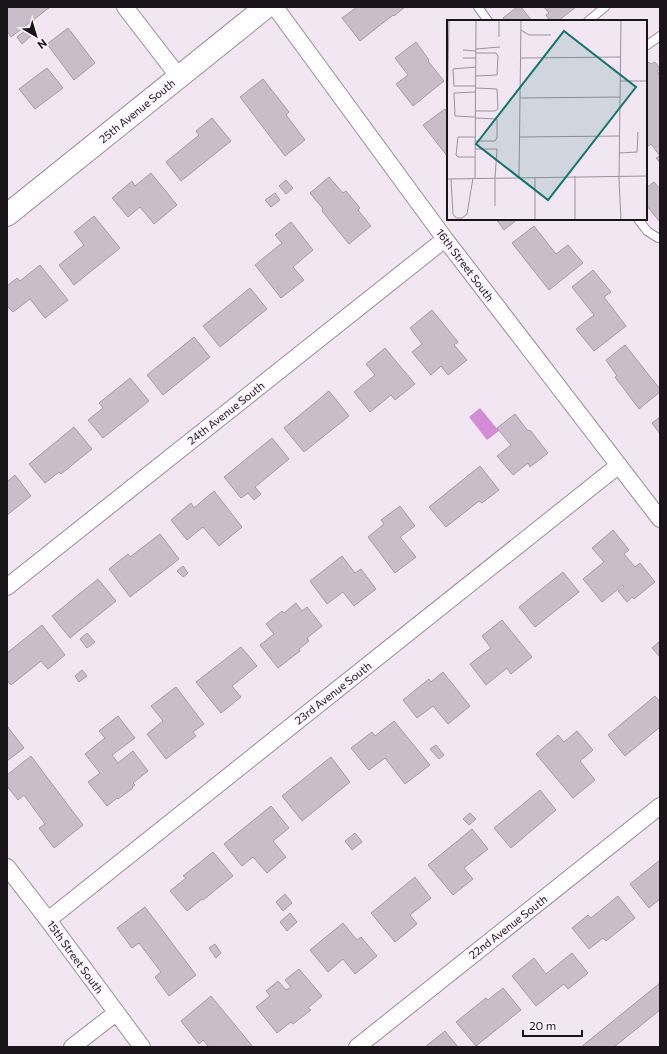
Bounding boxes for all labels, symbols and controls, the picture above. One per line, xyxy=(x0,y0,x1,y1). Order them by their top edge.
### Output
north arrow xyxy=(16,16,56,56)
inset map xyxy=(447,20,647,220)
text: N xyxy=(35,37,50,52)
street label: 25th Avenue South xyxy=(96,76,177,145)
street label: 16th Street South xyxy=(434,226,497,304)
street label: 24th Avenue South xyxy=(185,378,267,447)
street label: 23rd Avenue South xyxy=(292,659,374,727)
street label: 22nd Avenue South xyxy=(466,892,549,961)
street label: 15th Street South xyxy=(45,918,106,996)
scale bar xyxy=(523,1012,582,1038)
text: 20 m xyxy=(529,1018,556,1032)

